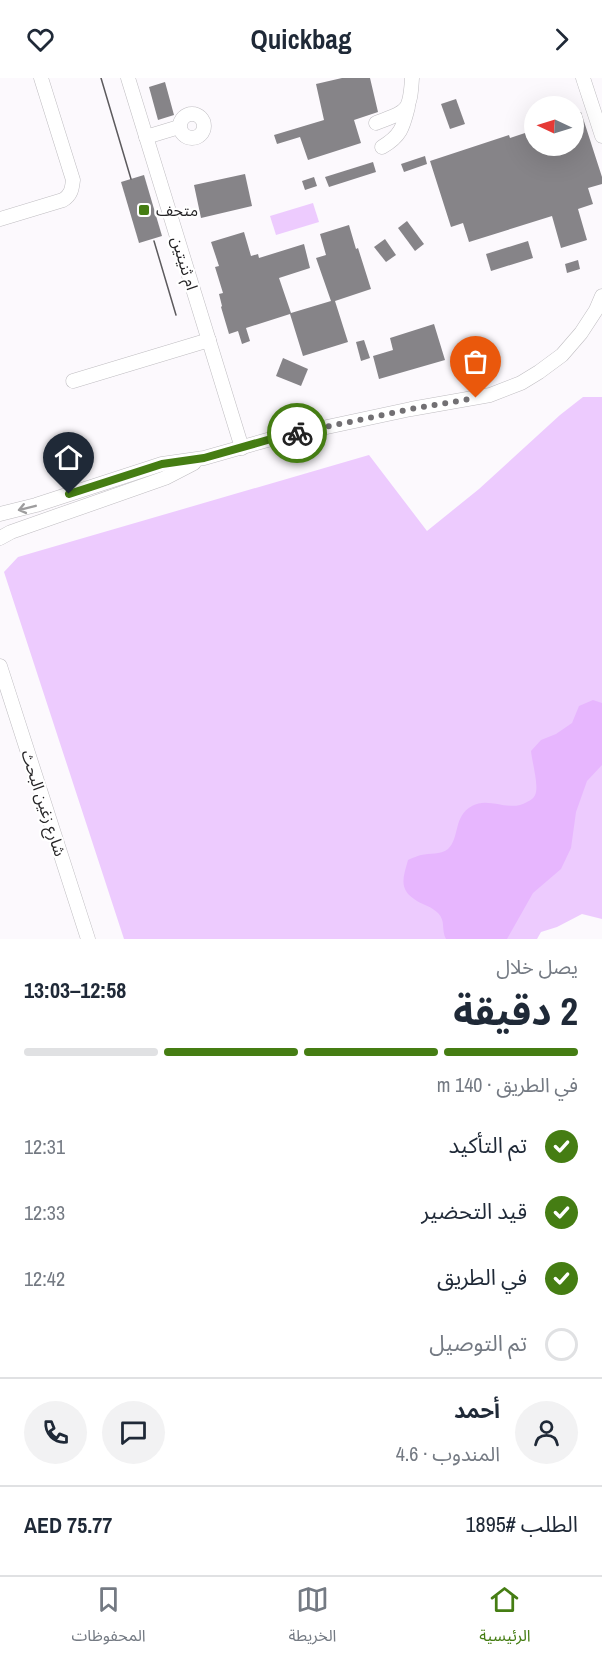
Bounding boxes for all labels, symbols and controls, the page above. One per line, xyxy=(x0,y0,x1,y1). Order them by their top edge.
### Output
text: Quickbag xyxy=(251,21,351,57)
icon: heart xyxy=(24,23,57,56)
icon: forward xyxy=(545,23,578,56)
north arrow xyxy=(524,96,584,156)
map controls xyxy=(524,96,584,156)
place label: متحف xyxy=(156,199,198,221)
marker: متحف xyxy=(137,203,151,217)
street label: ام ثنيتين xyxy=(165,233,204,293)
pin xyxy=(450,336,501,398)
icon: bag xyxy=(459,345,492,378)
courier xyxy=(267,403,327,463)
icon: bike xyxy=(281,417,314,450)
pin xyxy=(43,432,94,494)
icon: home xyxy=(52,441,85,474)
one-way arrow xyxy=(18,502,37,514)
street label: شارع زغين البحث xyxy=(15,747,72,860)
text: يصل خلال xyxy=(496,953,578,980)
text: 12:58–13:03 xyxy=(24,975,126,1005)
text: 2 دقيقة xyxy=(453,985,578,1037)
text: في الطريق · 140 m xyxy=(437,1071,578,1098)
text: تم التأكيد xyxy=(449,1130,527,1160)
icon: check xyxy=(545,1130,578,1163)
text: 12:31 xyxy=(24,1133,65,1160)
text: قيد التحضير xyxy=(421,1196,527,1226)
icon: check xyxy=(545,1196,578,1229)
text: 12:33 xyxy=(24,1199,65,1226)
text: في الطريق xyxy=(437,1262,527,1292)
icon: check xyxy=(545,1262,578,1295)
text: 12:42 xyxy=(24,1265,65,1292)
text: تم التوصيل xyxy=(429,1328,527,1358)
text: أحمد xyxy=(454,1395,500,1425)
button: phone xyxy=(24,1401,87,1464)
button: chat xyxy=(102,1401,165,1464)
button: person xyxy=(515,1401,578,1464)
text: المندوب · 4.6 xyxy=(396,1440,500,1467)
text: الطلب #1895 xyxy=(466,1509,578,1539)
text: AED 75.77 xyxy=(24,1510,112,1540)
tab: المحفوظات xyxy=(71,1583,146,1653)
tab: الخريطة xyxy=(288,1583,336,1653)
tab: الرئيسية xyxy=(479,1583,531,1653)

